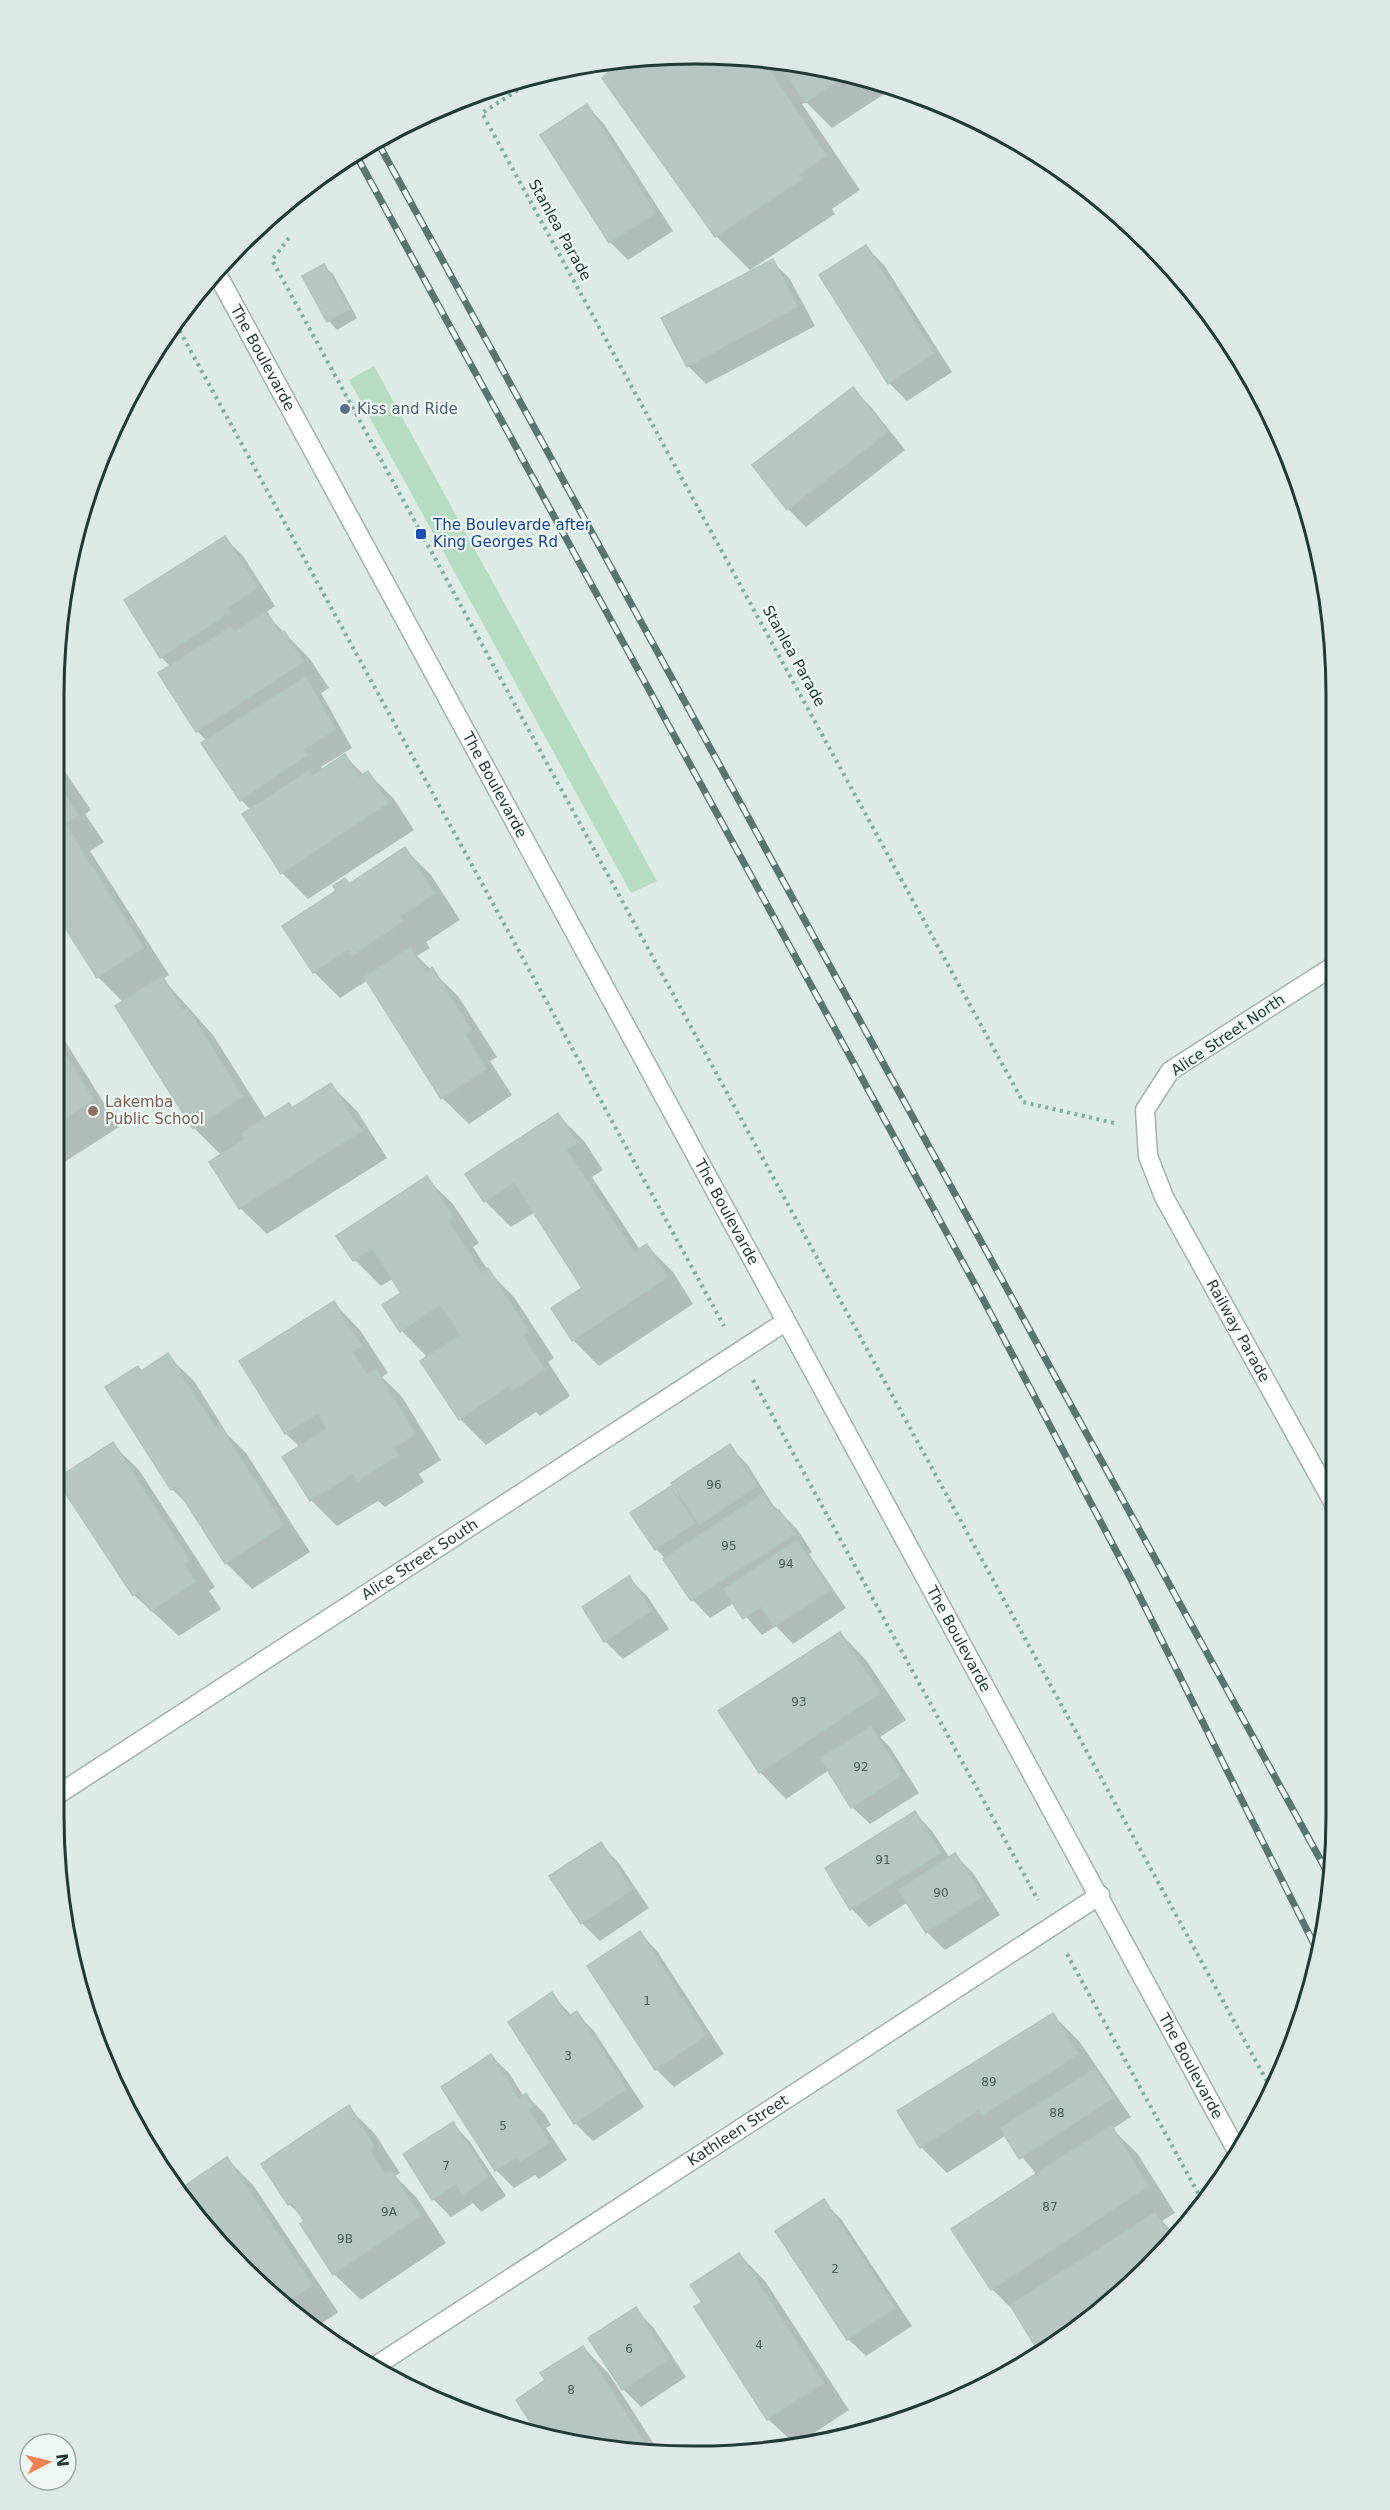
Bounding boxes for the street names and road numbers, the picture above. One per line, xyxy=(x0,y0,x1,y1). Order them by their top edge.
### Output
street label: Stanlea Parade xyxy=(525,176,595,284)
street label: The Boulevarde xyxy=(226,301,299,414)
street label: Stanlea Parade xyxy=(759,602,829,710)
street label: The Boulevarde xyxy=(458,728,531,841)
street label: Alice Street North xyxy=(1168,990,1288,1080)
street label: The Boulevarde xyxy=(690,1155,763,1268)
street label: Railway Parade xyxy=(1203,1276,1274,1385)
street label: Alice Street South xyxy=(358,1515,481,1604)
street label: The Boulevarde xyxy=(922,1582,995,1695)
street label: The Boulevarde xyxy=(1154,2009,1227,2122)
street label: Kathleen Street xyxy=(684,2091,792,2170)

